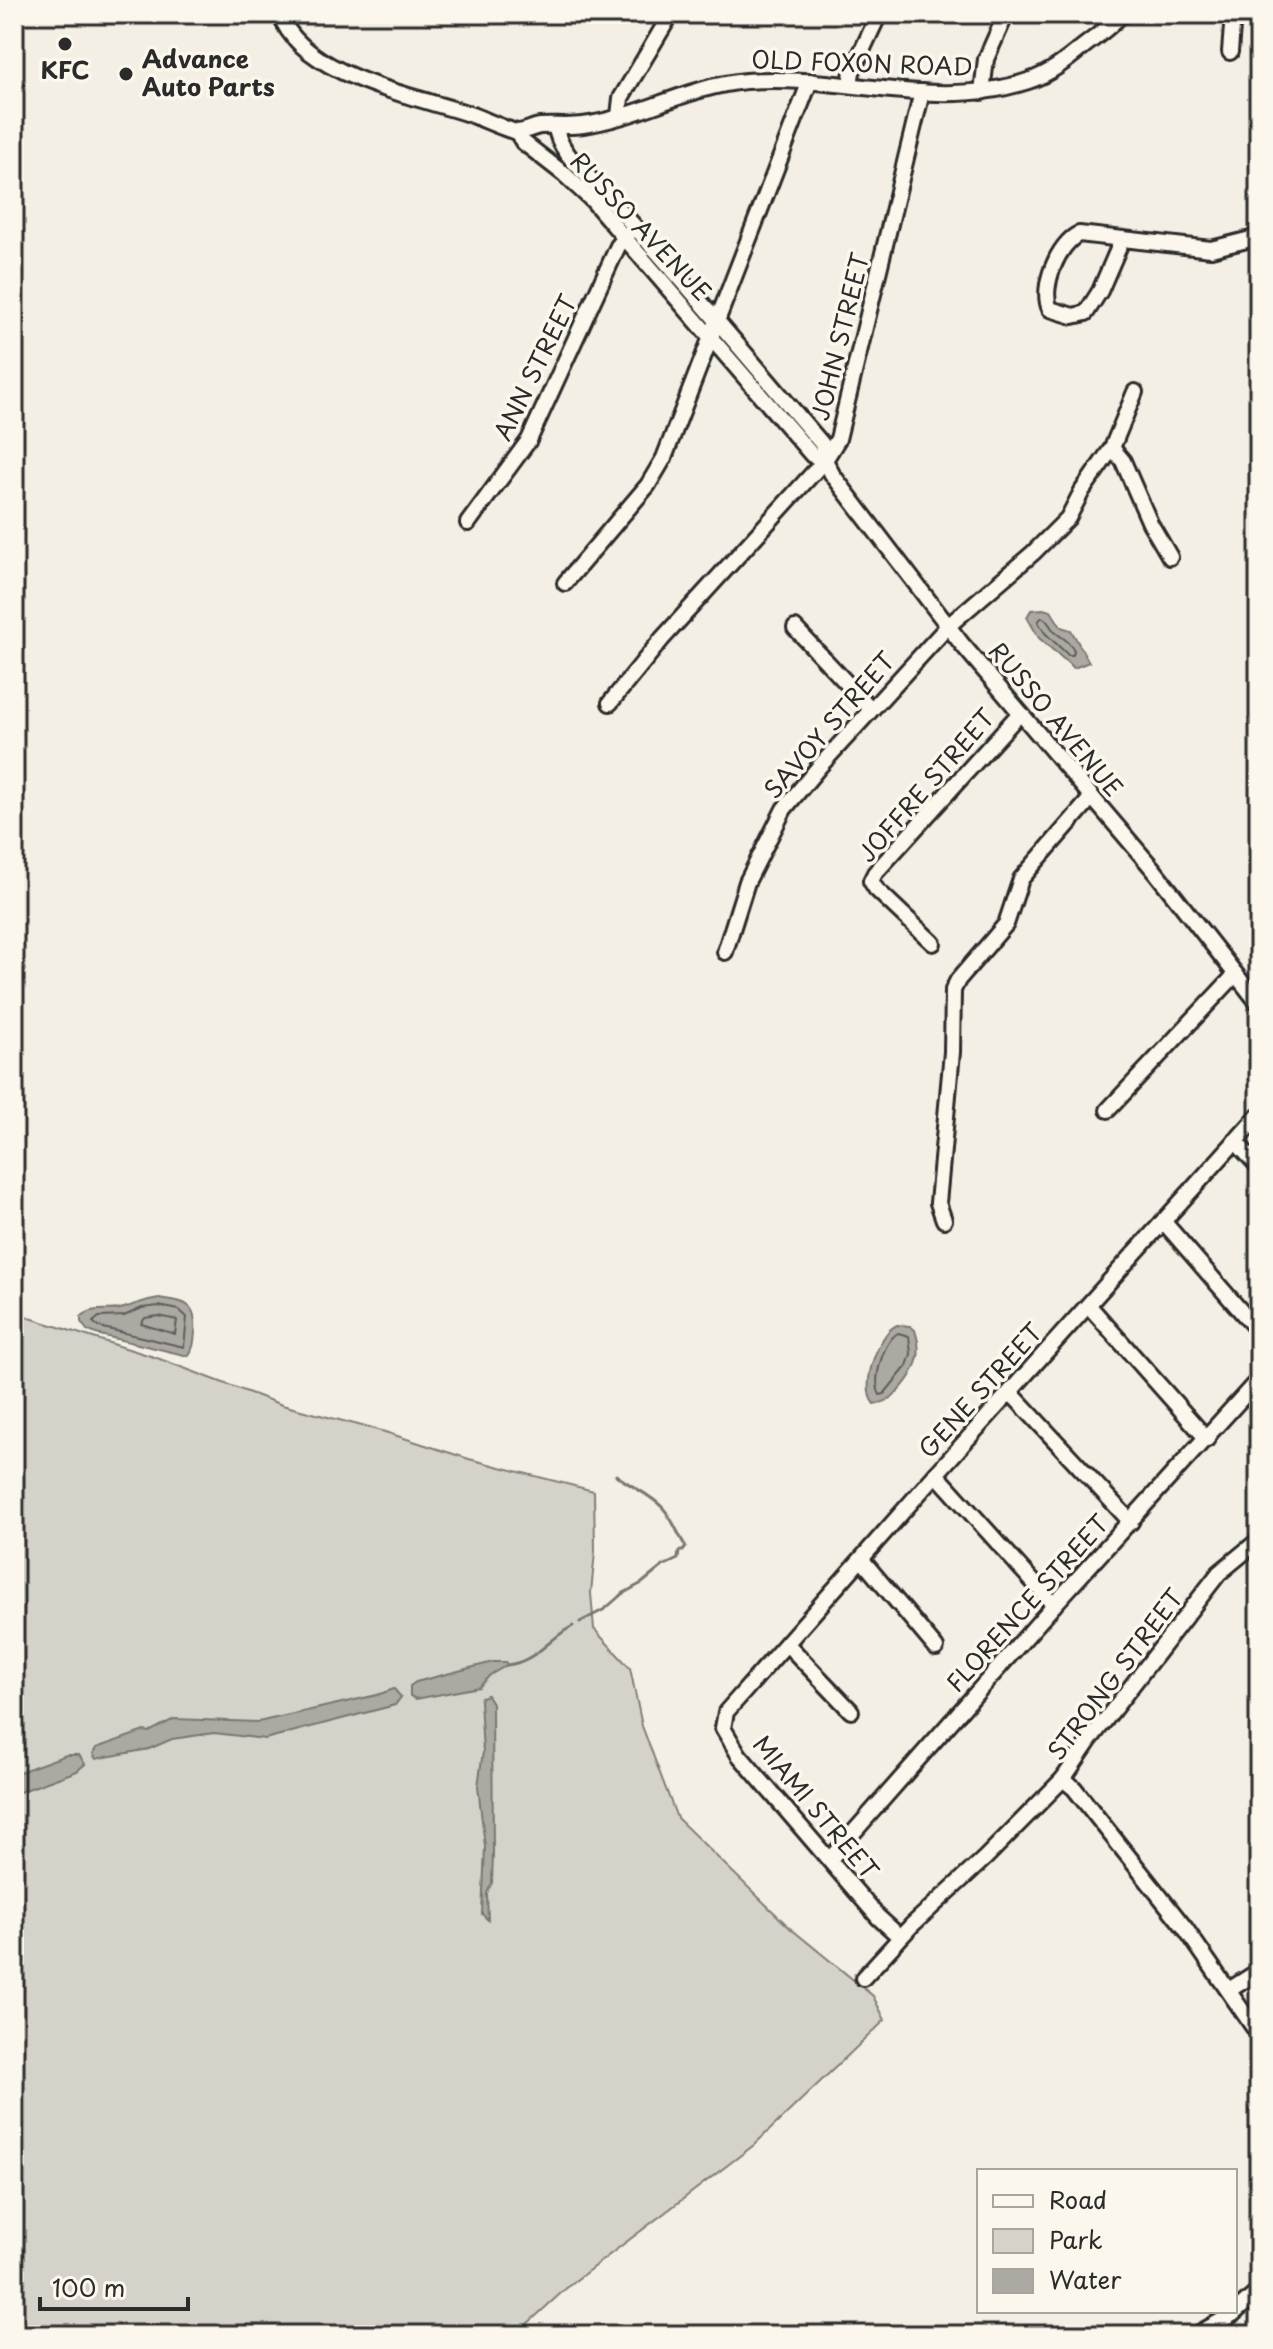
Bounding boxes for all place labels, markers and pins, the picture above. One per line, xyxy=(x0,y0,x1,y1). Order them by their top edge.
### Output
marker: KFC xyxy=(56,35,74,53)
place label: Advance Auto Parts xyxy=(142,40,275,104)
place label: KFC xyxy=(40,51,90,87)
marker: Advance Auto Parts xyxy=(117,65,135,83)

